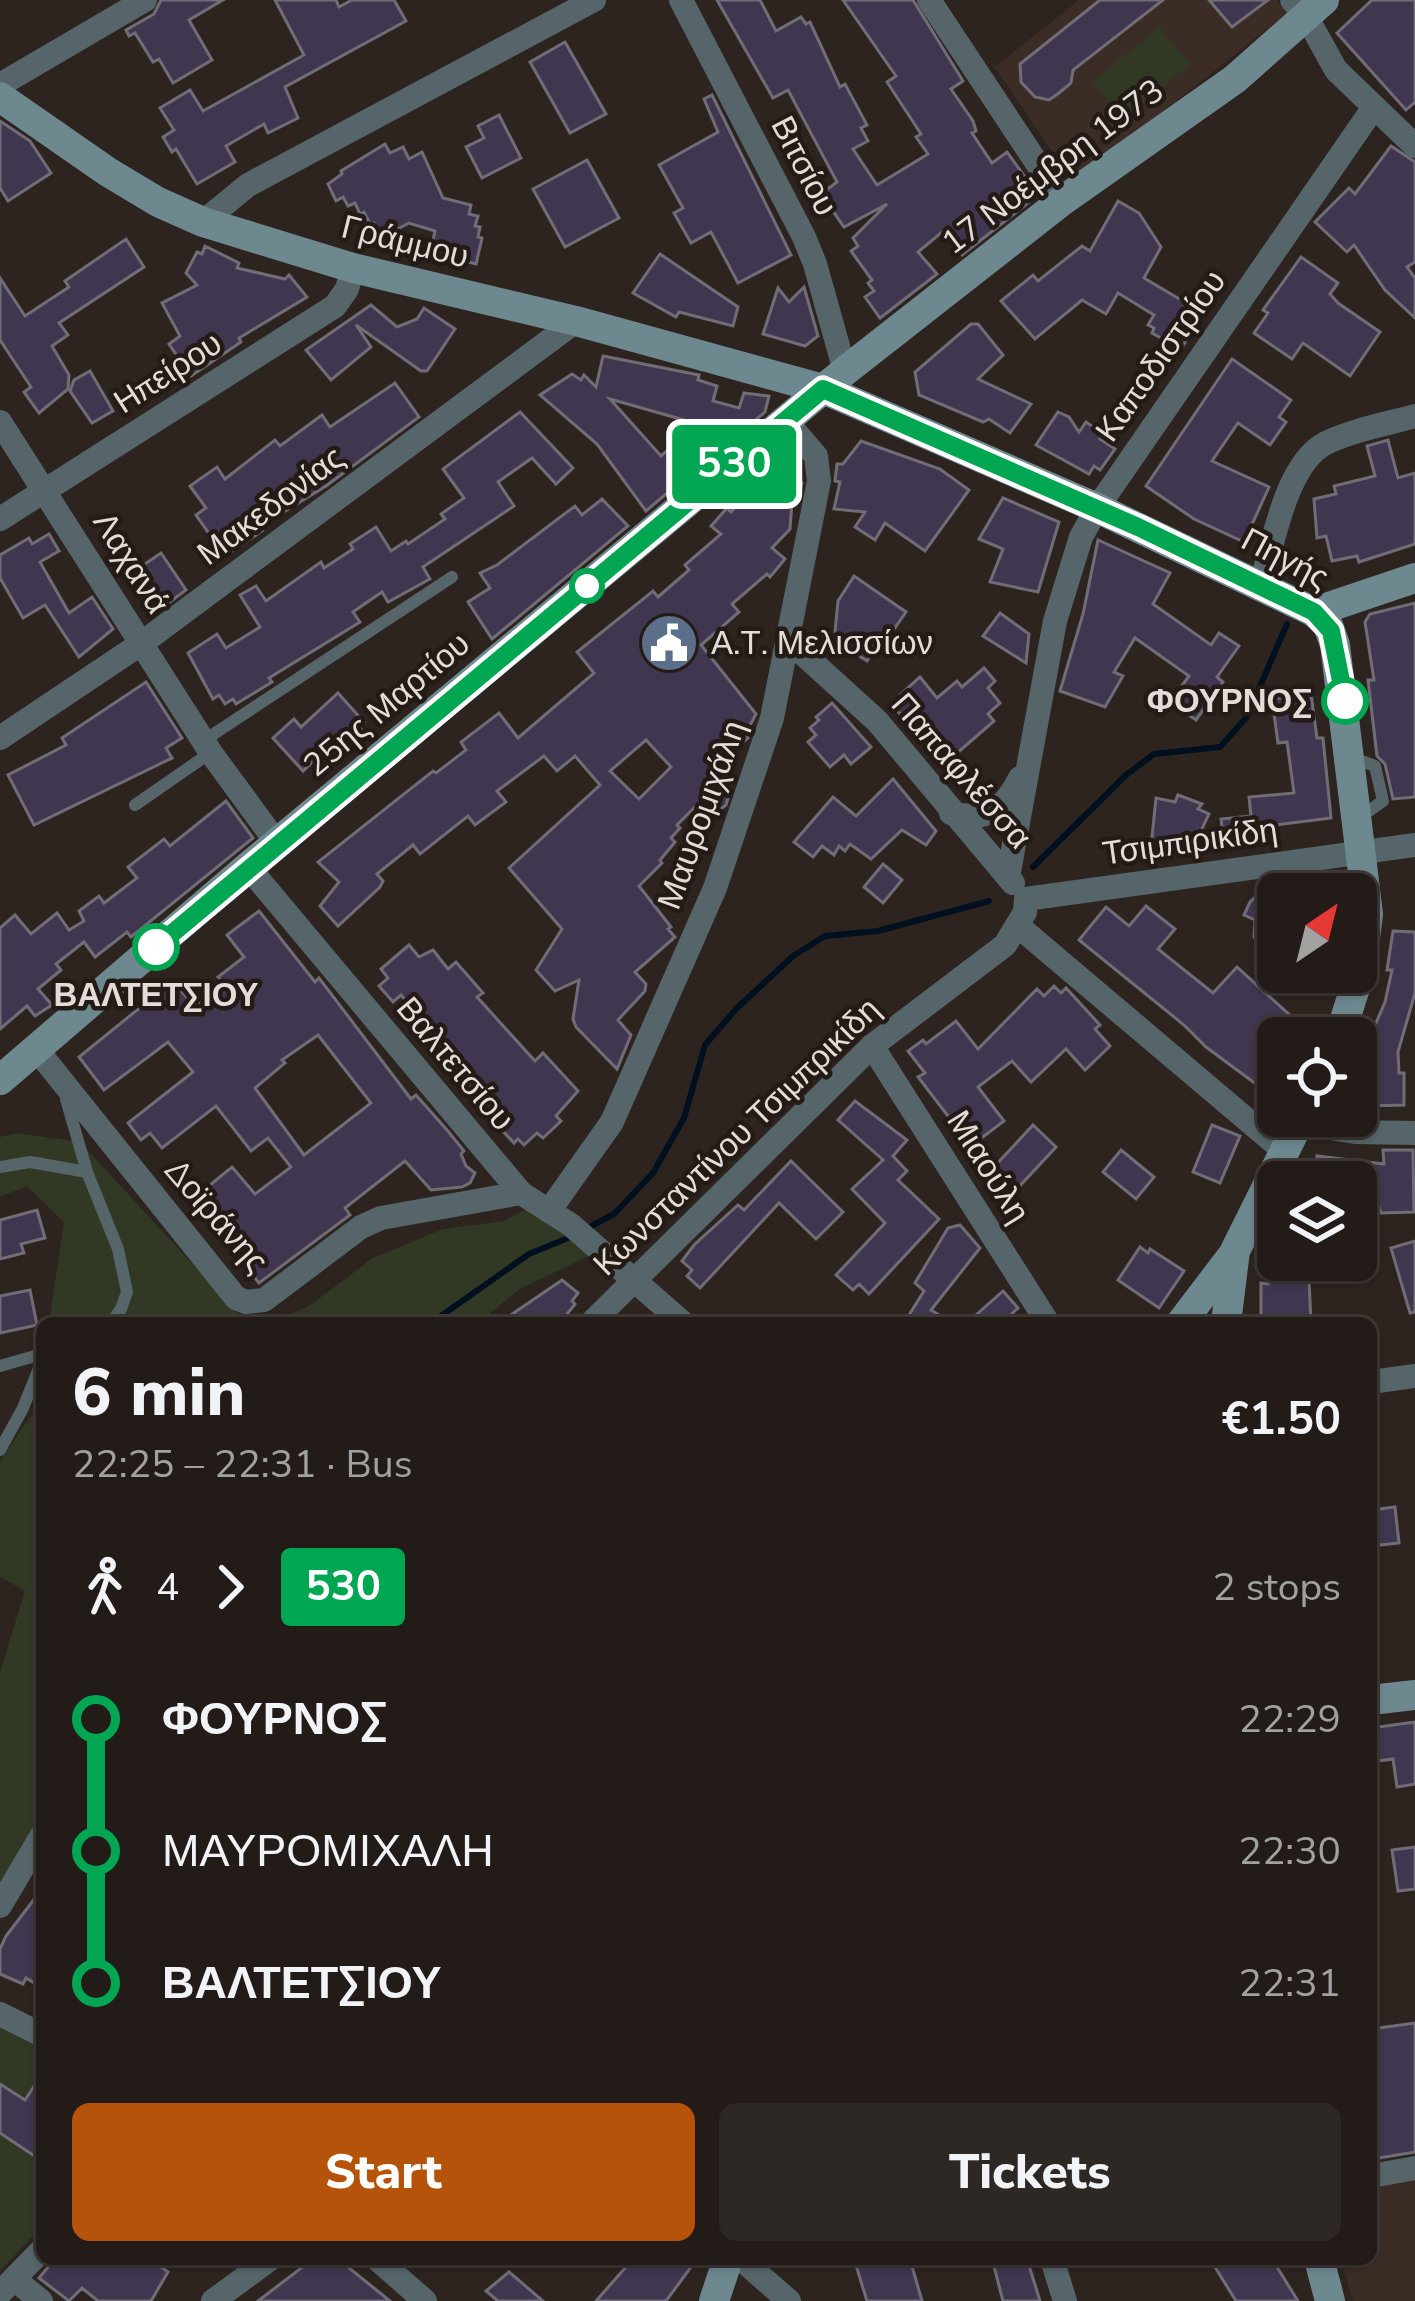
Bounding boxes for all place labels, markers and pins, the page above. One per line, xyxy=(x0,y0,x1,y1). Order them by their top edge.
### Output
unlabelled marker xyxy=(571,570,603,602)
public building icon: Α.Τ. Μελισσίων xyxy=(638,612,700,674)
place label: Α.Τ. Μελισσίων xyxy=(711,621,933,666)
place label: ΦΟΥΡΝΟΣ xyxy=(1147,679,1312,724)
marker: ΦΟΥΡΝΟΣ xyxy=(1323,679,1367,723)
marker: ΒΑΛΤΕΤΣΙΟΥ xyxy=(134,925,178,969)
place label: ΒΑΛΤΕΤΣΙΟΥ xyxy=(54,973,259,1018)

